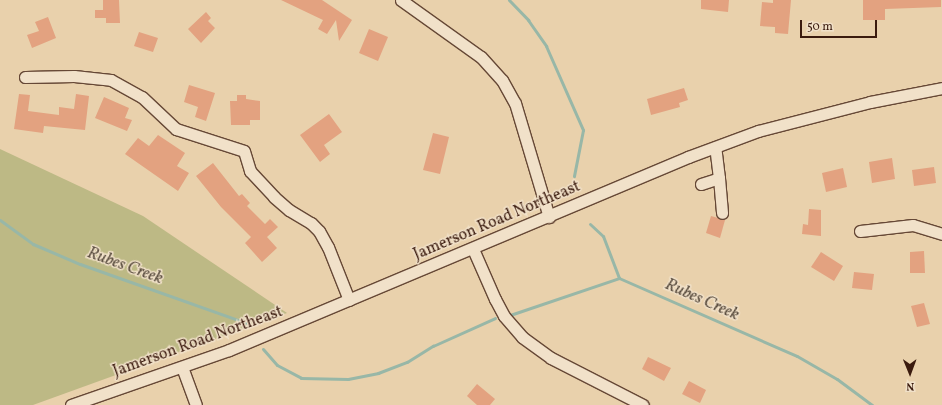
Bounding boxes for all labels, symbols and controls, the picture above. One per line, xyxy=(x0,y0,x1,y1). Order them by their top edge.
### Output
scale bar xyxy=(802,12,879,38)
text: 50 m xyxy=(807,19,833,35)
street label: Jamerson Road Northeast xyxy=(411,177,583,265)
water label: Rubes Creek xyxy=(84,243,166,289)
water label: Rubes Creek xyxy=(662,275,742,325)
street label: Jamerson Road Northeast xyxy=(110,302,286,382)
north arrow xyxy=(890,353,930,393)
text: N xyxy=(906,378,914,393)

